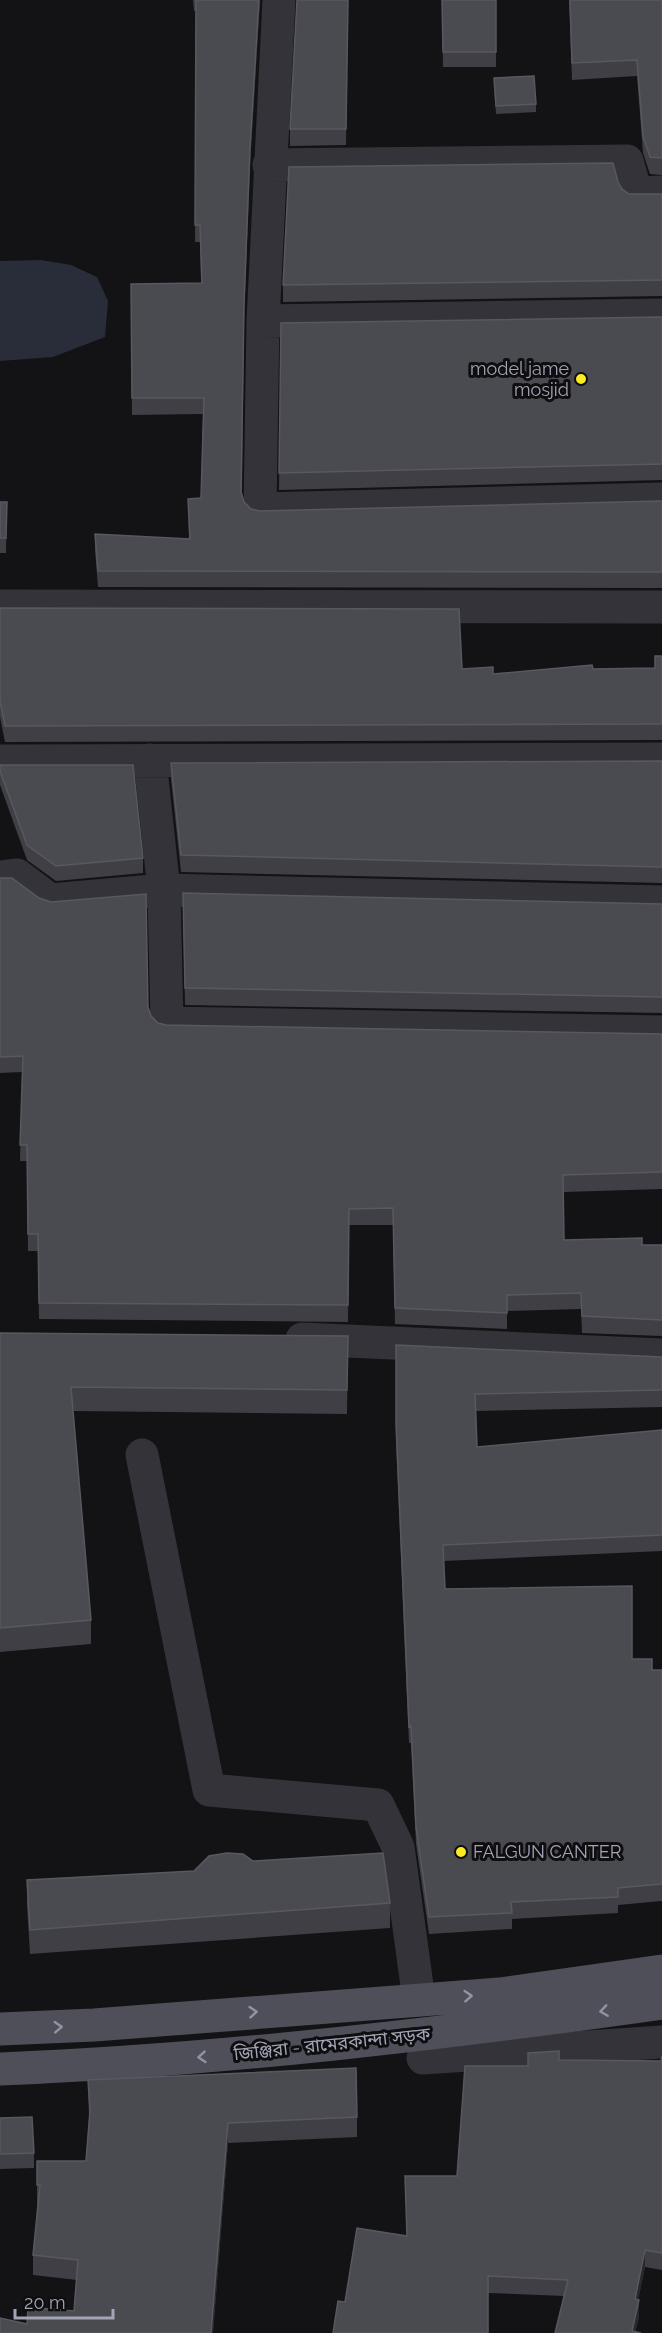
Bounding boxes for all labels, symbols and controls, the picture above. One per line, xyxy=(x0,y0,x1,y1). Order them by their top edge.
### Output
place label: model jame mosjid xyxy=(470,358,569,400)
marker: model jame mosjid xyxy=(574,372,588,386)
place label: FALGUN CANTER xyxy=(473,1841,622,1862)
marker: FALGUN CANTER xyxy=(454,1845,468,1859)
one-way arrow xyxy=(464,1990,473,2003)
one-way arrow xyxy=(599,2005,609,2017)
one-way arrow xyxy=(248,2006,257,2019)
one-way arrow xyxy=(54,2020,63,2033)
street label: জিঞ্জিরা - রামেরকান্দা সড়ক xyxy=(232,2023,432,2064)
one-way arrow xyxy=(197,2050,206,2063)
scale bar xyxy=(15,2282,112,2320)
text: 20 m xyxy=(24,2292,66,2313)

